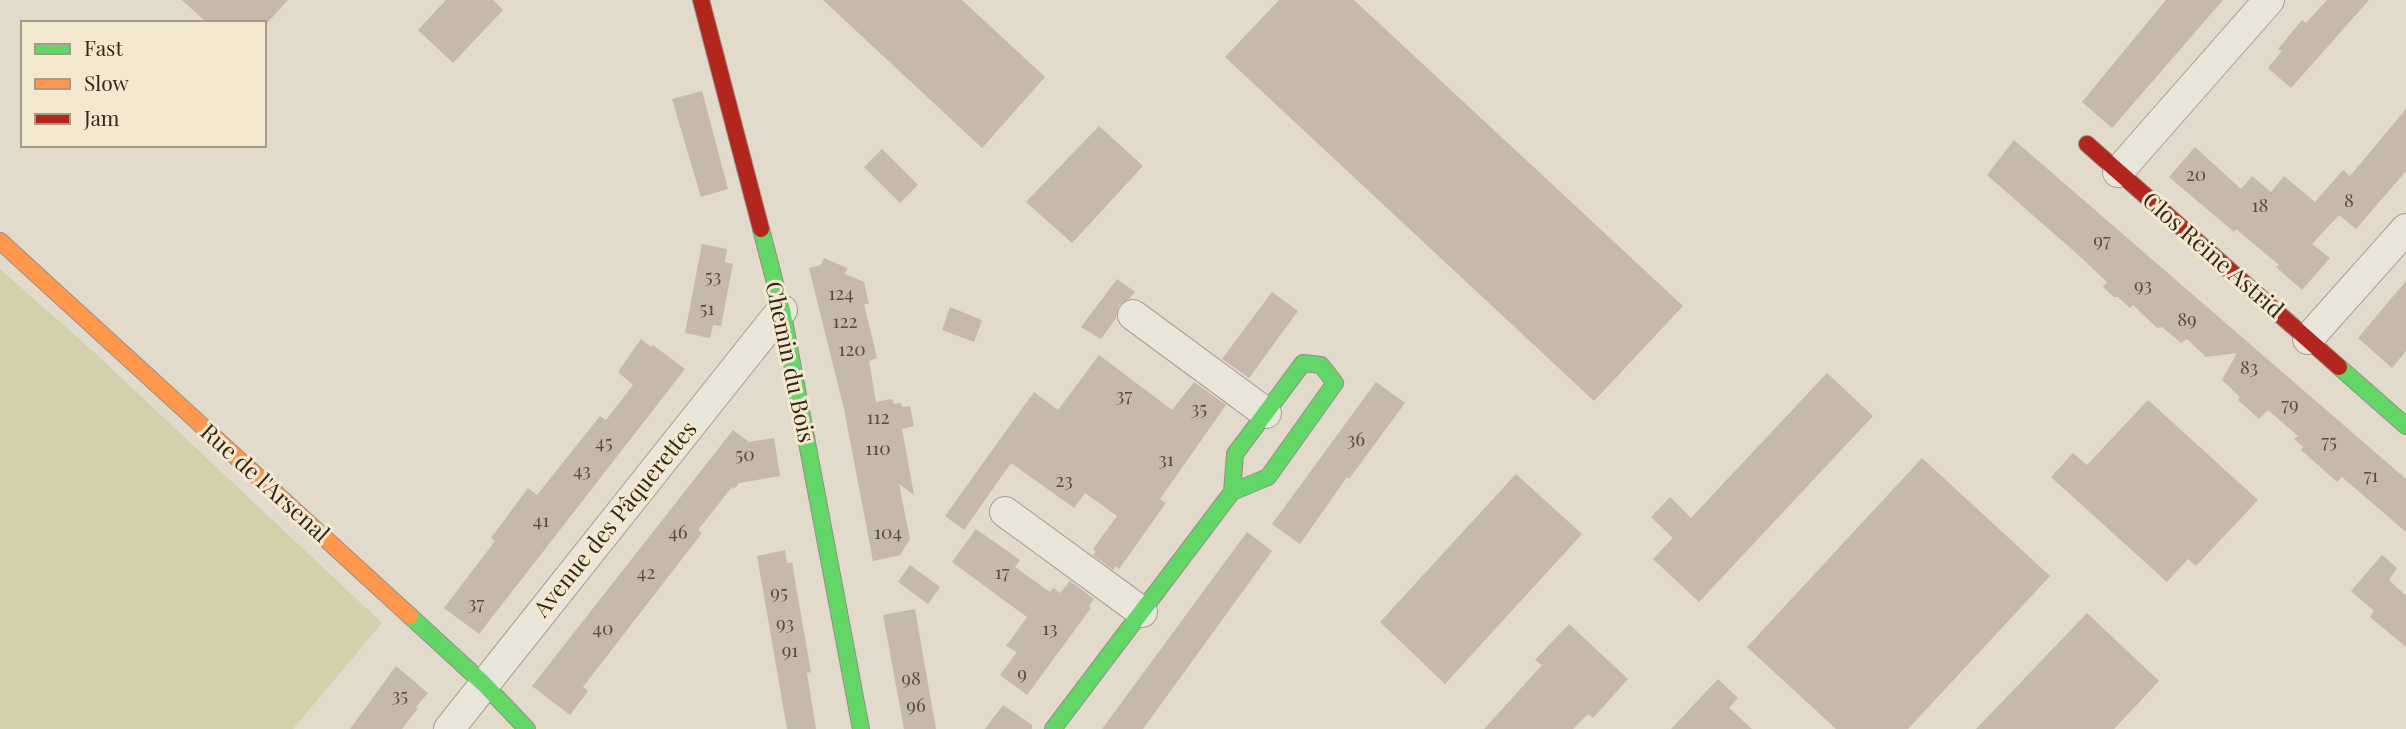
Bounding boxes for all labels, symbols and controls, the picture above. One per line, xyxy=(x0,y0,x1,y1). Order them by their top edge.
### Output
legend xyxy=(21,21,266,147)
text: Fast xyxy=(84,33,123,61)
text: Slow xyxy=(84,68,129,96)
text: Jam xyxy=(83,103,120,131)
house number: 20 xyxy=(2186,160,2206,186)
street label: Clos Reine Astrid xyxy=(2137,184,2291,324)
house number: 8 xyxy=(2344,186,2354,212)
house number: 18 xyxy=(2252,191,2268,217)
house number: 97 xyxy=(2093,226,2111,252)
house number: 53 xyxy=(705,262,721,288)
house number: 93 xyxy=(2134,271,2152,297)
street label: Chemin du Bois xyxy=(759,278,824,445)
house number: 124 xyxy=(828,279,854,305)
house number: 51 xyxy=(700,294,714,320)
house number: 89 xyxy=(2177,305,2197,331)
house number: 122 xyxy=(832,307,858,333)
house number: 120 xyxy=(838,335,866,361)
house number: 83 xyxy=(2240,353,2258,379)
house number: 37 xyxy=(1116,381,1132,407)
house number: 79 xyxy=(2281,390,2299,416)
house number: 35 xyxy=(1191,394,1207,420)
house number: 112 xyxy=(866,403,890,429)
street label: Avenue des Pâquerettes xyxy=(524,413,703,623)
street label: Rue de l'Arsenal xyxy=(195,416,338,548)
house number: 36 xyxy=(1347,425,1365,451)
house number: 75 xyxy=(2321,427,2337,453)
house number: 45 xyxy=(595,428,613,454)
house number: 110 xyxy=(865,434,891,460)
house number: 50 xyxy=(735,440,755,466)
house number: 31 xyxy=(1158,445,1174,471)
house number: 43 xyxy=(573,456,591,482)
house number: 71 xyxy=(2364,461,2378,487)
house number: 23 xyxy=(1055,466,1073,492)
house number: 41 xyxy=(533,506,549,532)
house number: 46 xyxy=(668,518,688,544)
house number: 104 xyxy=(874,518,902,544)
house number: 42 xyxy=(637,558,655,584)
house number: 17 xyxy=(995,558,1010,584)
house number: 95 xyxy=(770,578,788,604)
house number: 37 xyxy=(468,589,484,615)
house number: 93 xyxy=(776,609,794,635)
house number: 40 xyxy=(593,614,613,640)
house number: 13 xyxy=(1042,614,1058,640)
house number: 91 xyxy=(782,636,798,662)
house number: 9 xyxy=(1017,659,1027,685)
house number: 98 xyxy=(901,664,921,690)
house number: 35 xyxy=(392,681,408,707)
house number: 96 xyxy=(906,691,926,717)

